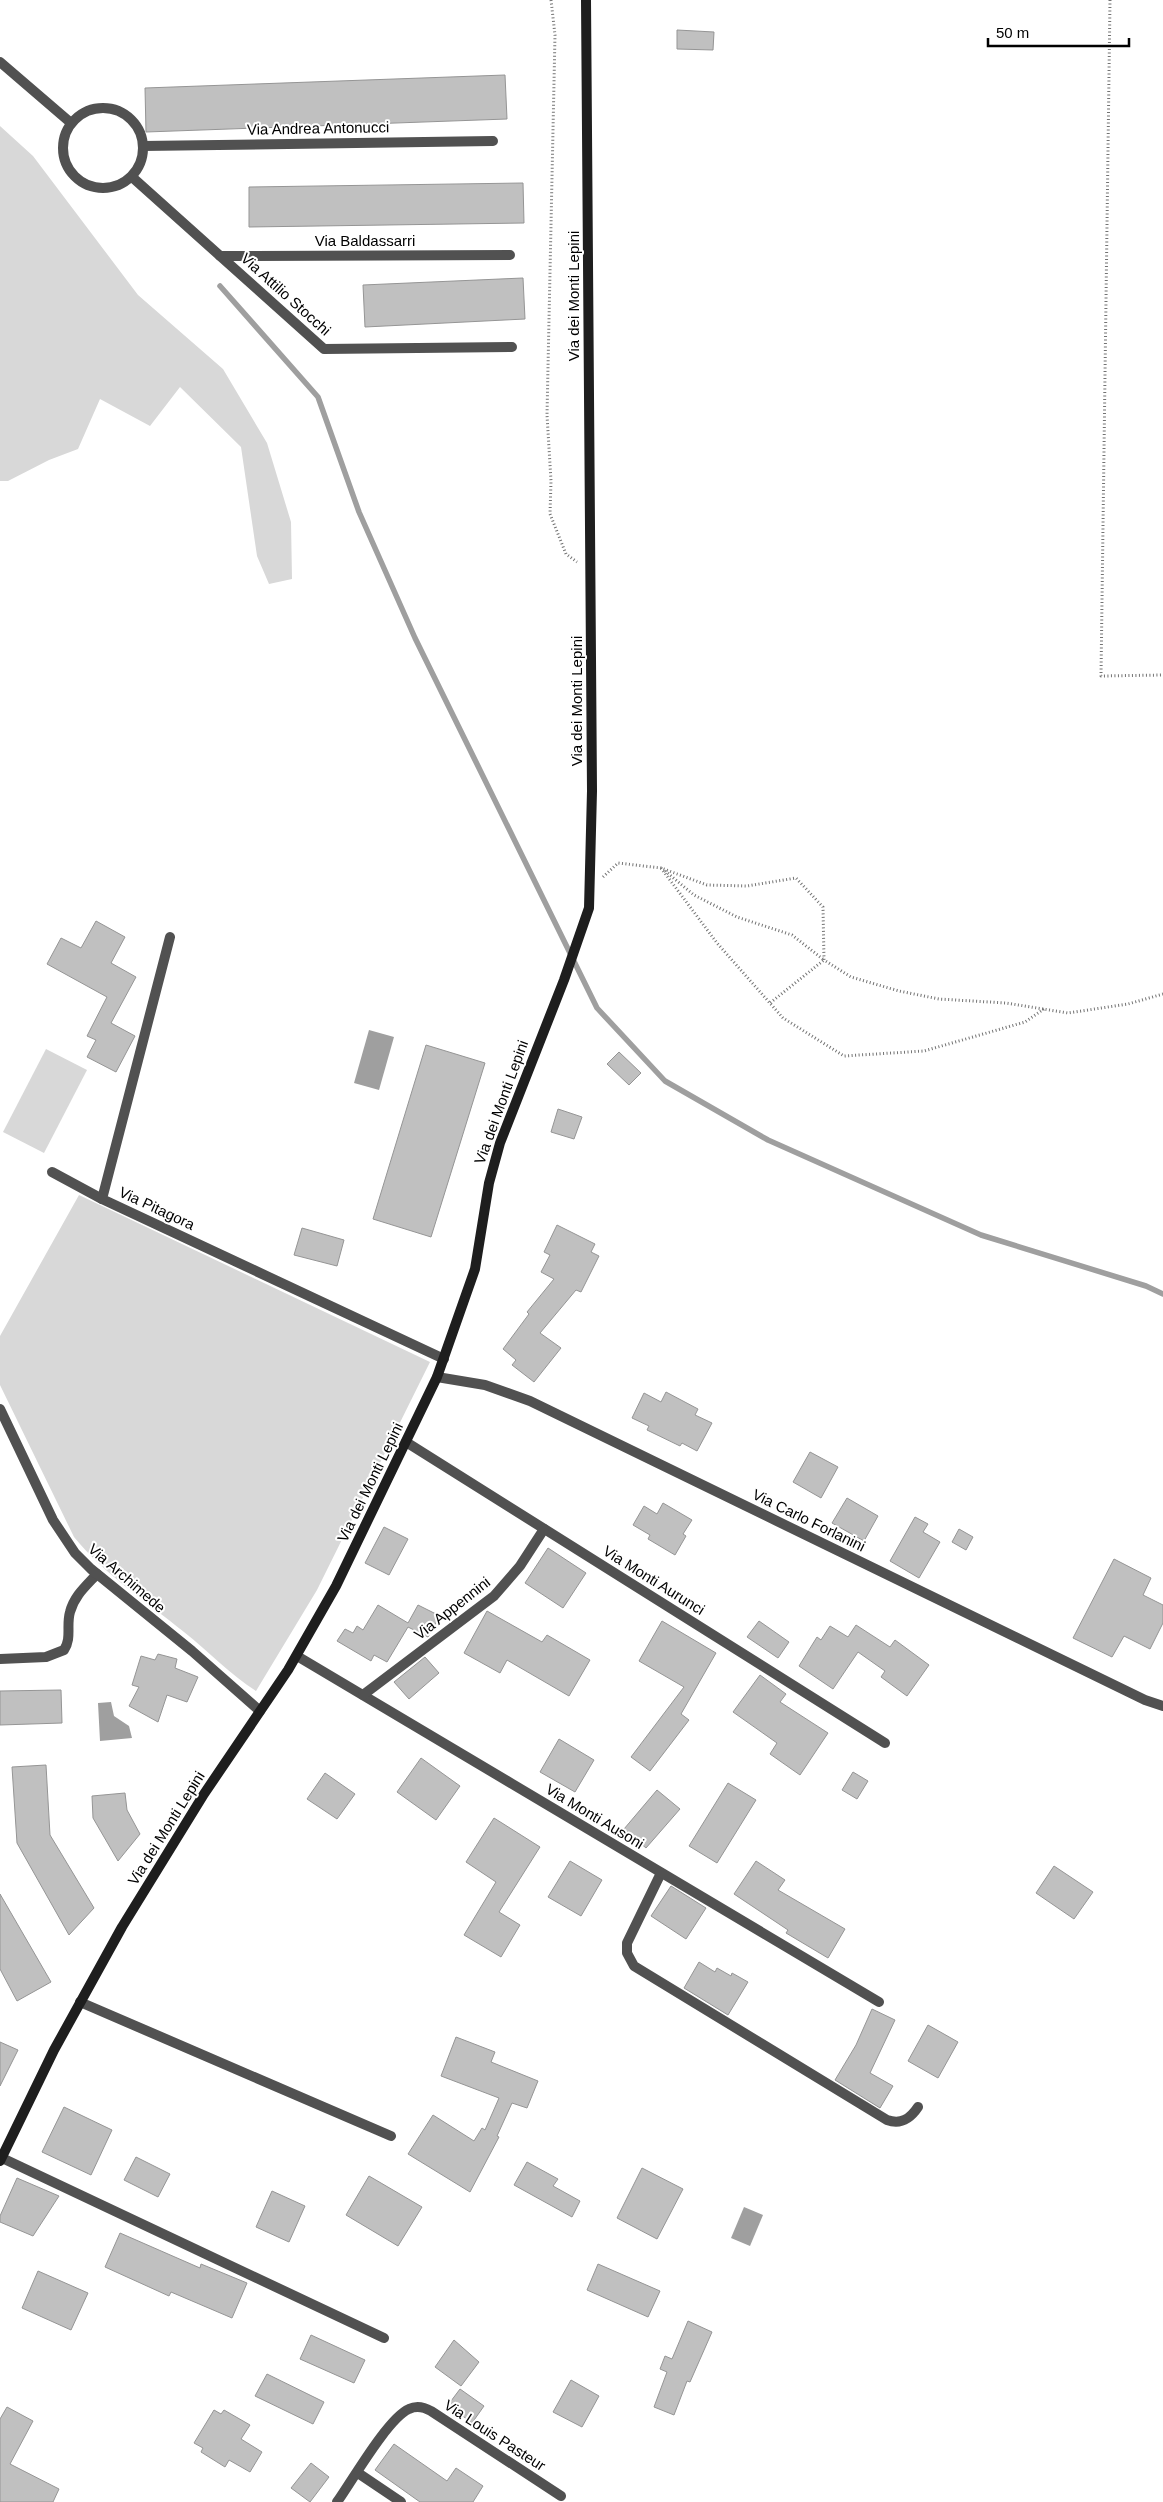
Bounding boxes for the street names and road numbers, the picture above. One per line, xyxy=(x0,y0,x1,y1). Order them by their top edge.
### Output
street label: Via Andrea Antonucci xyxy=(247,118,389,138)
street label: Via dei Monti Lepini xyxy=(565,231,582,361)
street label: Via Baldassarri xyxy=(315,232,415,249)
street label: Via Attilio Stocchi xyxy=(238,249,334,339)
street label: Via dei Monti Lepini xyxy=(568,636,585,766)
street label: Via dei Monti Lepini xyxy=(471,1038,531,1166)
street label: Via Pitagora xyxy=(116,1183,198,1233)
street label: Via dei Monti Lepini xyxy=(334,1420,406,1544)
street label: Via Carlo Forlanini xyxy=(750,1485,868,1555)
street label: Via Archimede xyxy=(85,1540,169,1616)
street label: Via Monti Aurunci xyxy=(600,1542,708,1618)
street label: Via Appennini xyxy=(411,1573,493,1643)
street label: Via dei Monti Lepini xyxy=(124,1768,208,1888)
street label: Via Monti Ausoni xyxy=(543,1780,647,1852)
street label: Via Louis Pasteur xyxy=(441,2396,549,2474)

